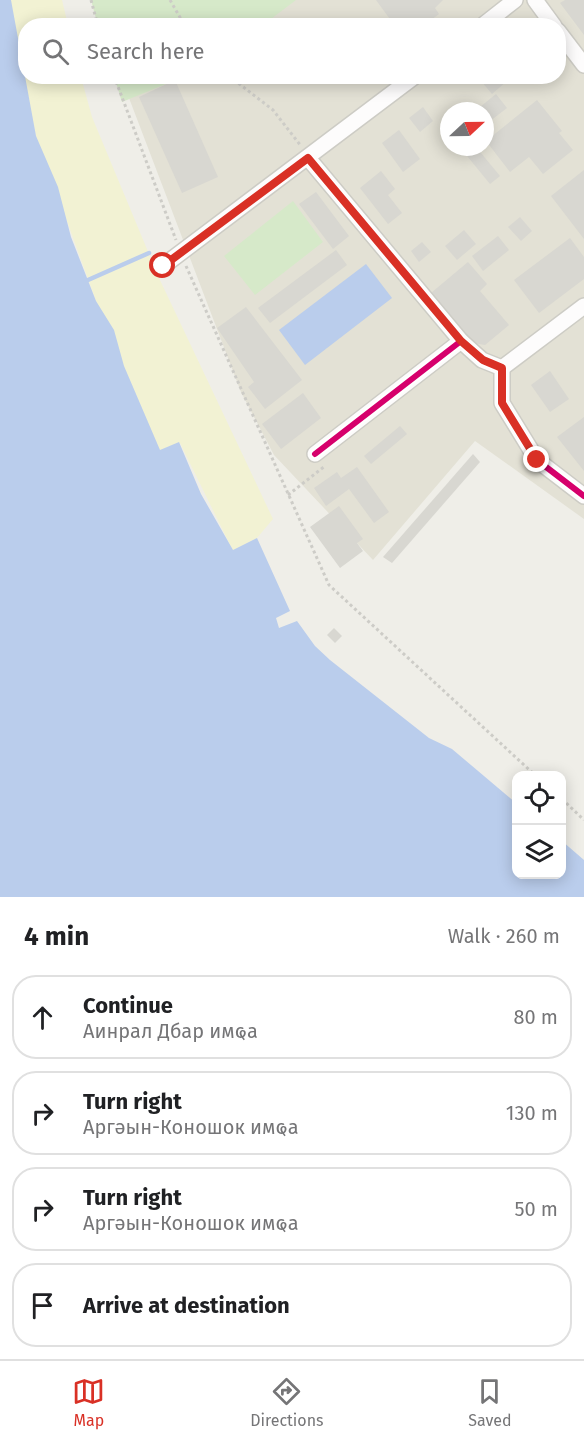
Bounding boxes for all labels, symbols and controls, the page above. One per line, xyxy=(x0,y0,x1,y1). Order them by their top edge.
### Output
search box xyxy=(18,18,566,84)
icon: search xyxy=(39,35,72,68)
text: Search here xyxy=(87,38,205,65)
north arrow xyxy=(440,102,494,156)
route start xyxy=(149,252,175,278)
route end xyxy=(523,446,549,472)
map controls xyxy=(512,771,566,879)
button: locate xyxy=(512,771,566,825)
button: layers xyxy=(512,825,566,879)
text: 4 min xyxy=(24,921,89,952)
text: Walk · 260 m xyxy=(448,924,560,948)
text: Continue xyxy=(83,992,173,1019)
icon: ahead xyxy=(26,1001,59,1034)
text: 80 m xyxy=(513,1005,558,1029)
text: Аинрал Дбар имҩа xyxy=(83,1019,258,1043)
text: Turn right xyxy=(83,1088,182,1115)
icon: right xyxy=(26,1097,59,1130)
text: 130 m xyxy=(506,1101,558,1125)
text: Аргәын-Коношок имҩа xyxy=(83,1115,299,1139)
text: Turn right xyxy=(83,1184,182,1211)
icon: right xyxy=(26,1193,59,1226)
text: 50 m xyxy=(514,1197,558,1221)
text: Аргәын-Коношок имҩа xyxy=(83,1211,299,1235)
icon: arrive xyxy=(26,1289,59,1322)
text: Arrive at destination xyxy=(83,1292,290,1319)
tab: Map xyxy=(72,1375,105,1430)
tab: Directions xyxy=(250,1375,324,1430)
tab: Saved xyxy=(468,1375,512,1430)

